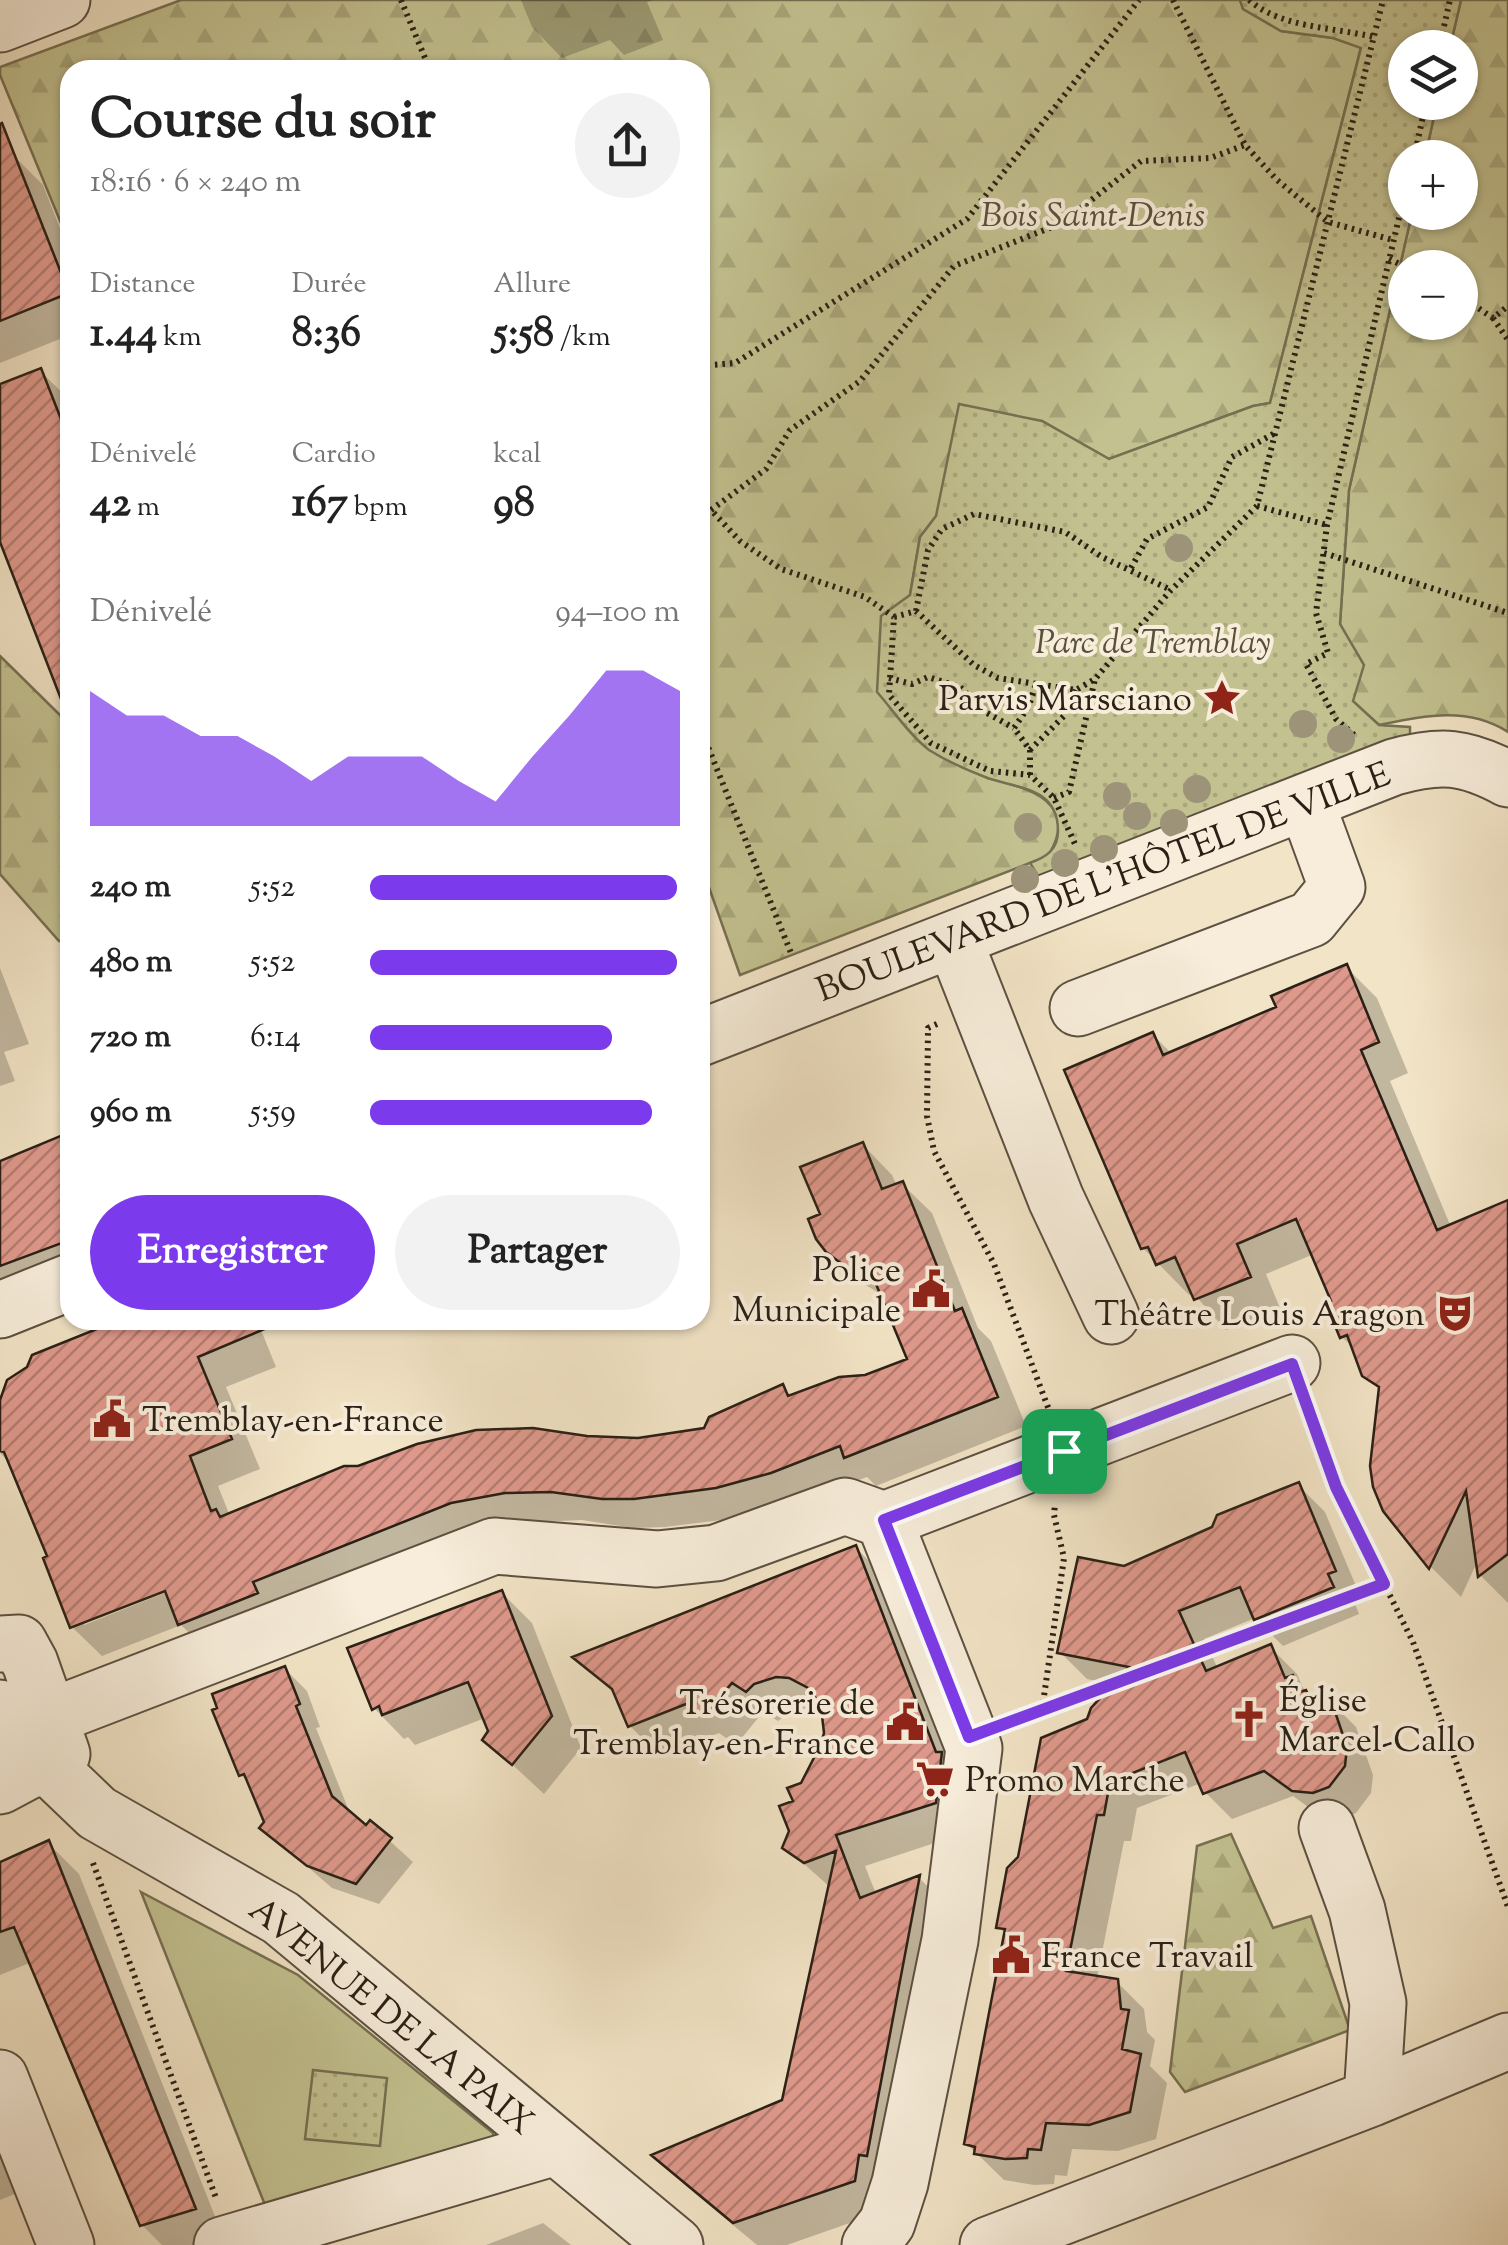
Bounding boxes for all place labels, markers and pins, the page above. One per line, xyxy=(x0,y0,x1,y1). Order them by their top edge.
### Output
place label: Parvis Marsciano xyxy=(938,676,1192,727)
place icon: Parvis Marsciano xyxy=(1201,677,1243,719)
place label: Police Municipale xyxy=(732,1247,901,1338)
public building icon: Police Municipale xyxy=(910,1268,952,1310)
place label: Théâtre Louis Aragon xyxy=(1094,1291,1425,1342)
theatre icon: Théâtre Louis Aragon xyxy=(1434,1292,1476,1334)
place label: Tremblay-en-France xyxy=(142,1397,444,1448)
public building icon: Tremblay-en-France xyxy=(91,1398,133,1440)
pin xyxy=(1022,1409,1107,1494)
place label: Église Marcel-Callo xyxy=(1279,1677,1475,1768)
place label: Trésorerie de Tremblay-en-France xyxy=(573,1680,875,1771)
church icon: Église Marcel-Callo xyxy=(1228,1698,1270,1740)
public building icon: Trésorerie de Tremblay-en-France xyxy=(884,1701,926,1743)
place label: Promo Marche xyxy=(965,1757,1185,1808)
supermarket icon: Promo Marche xyxy=(914,1758,956,1800)
place label: France Travail xyxy=(1041,1933,1254,1984)
public building icon: France Travail xyxy=(990,1934,1032,1976)

